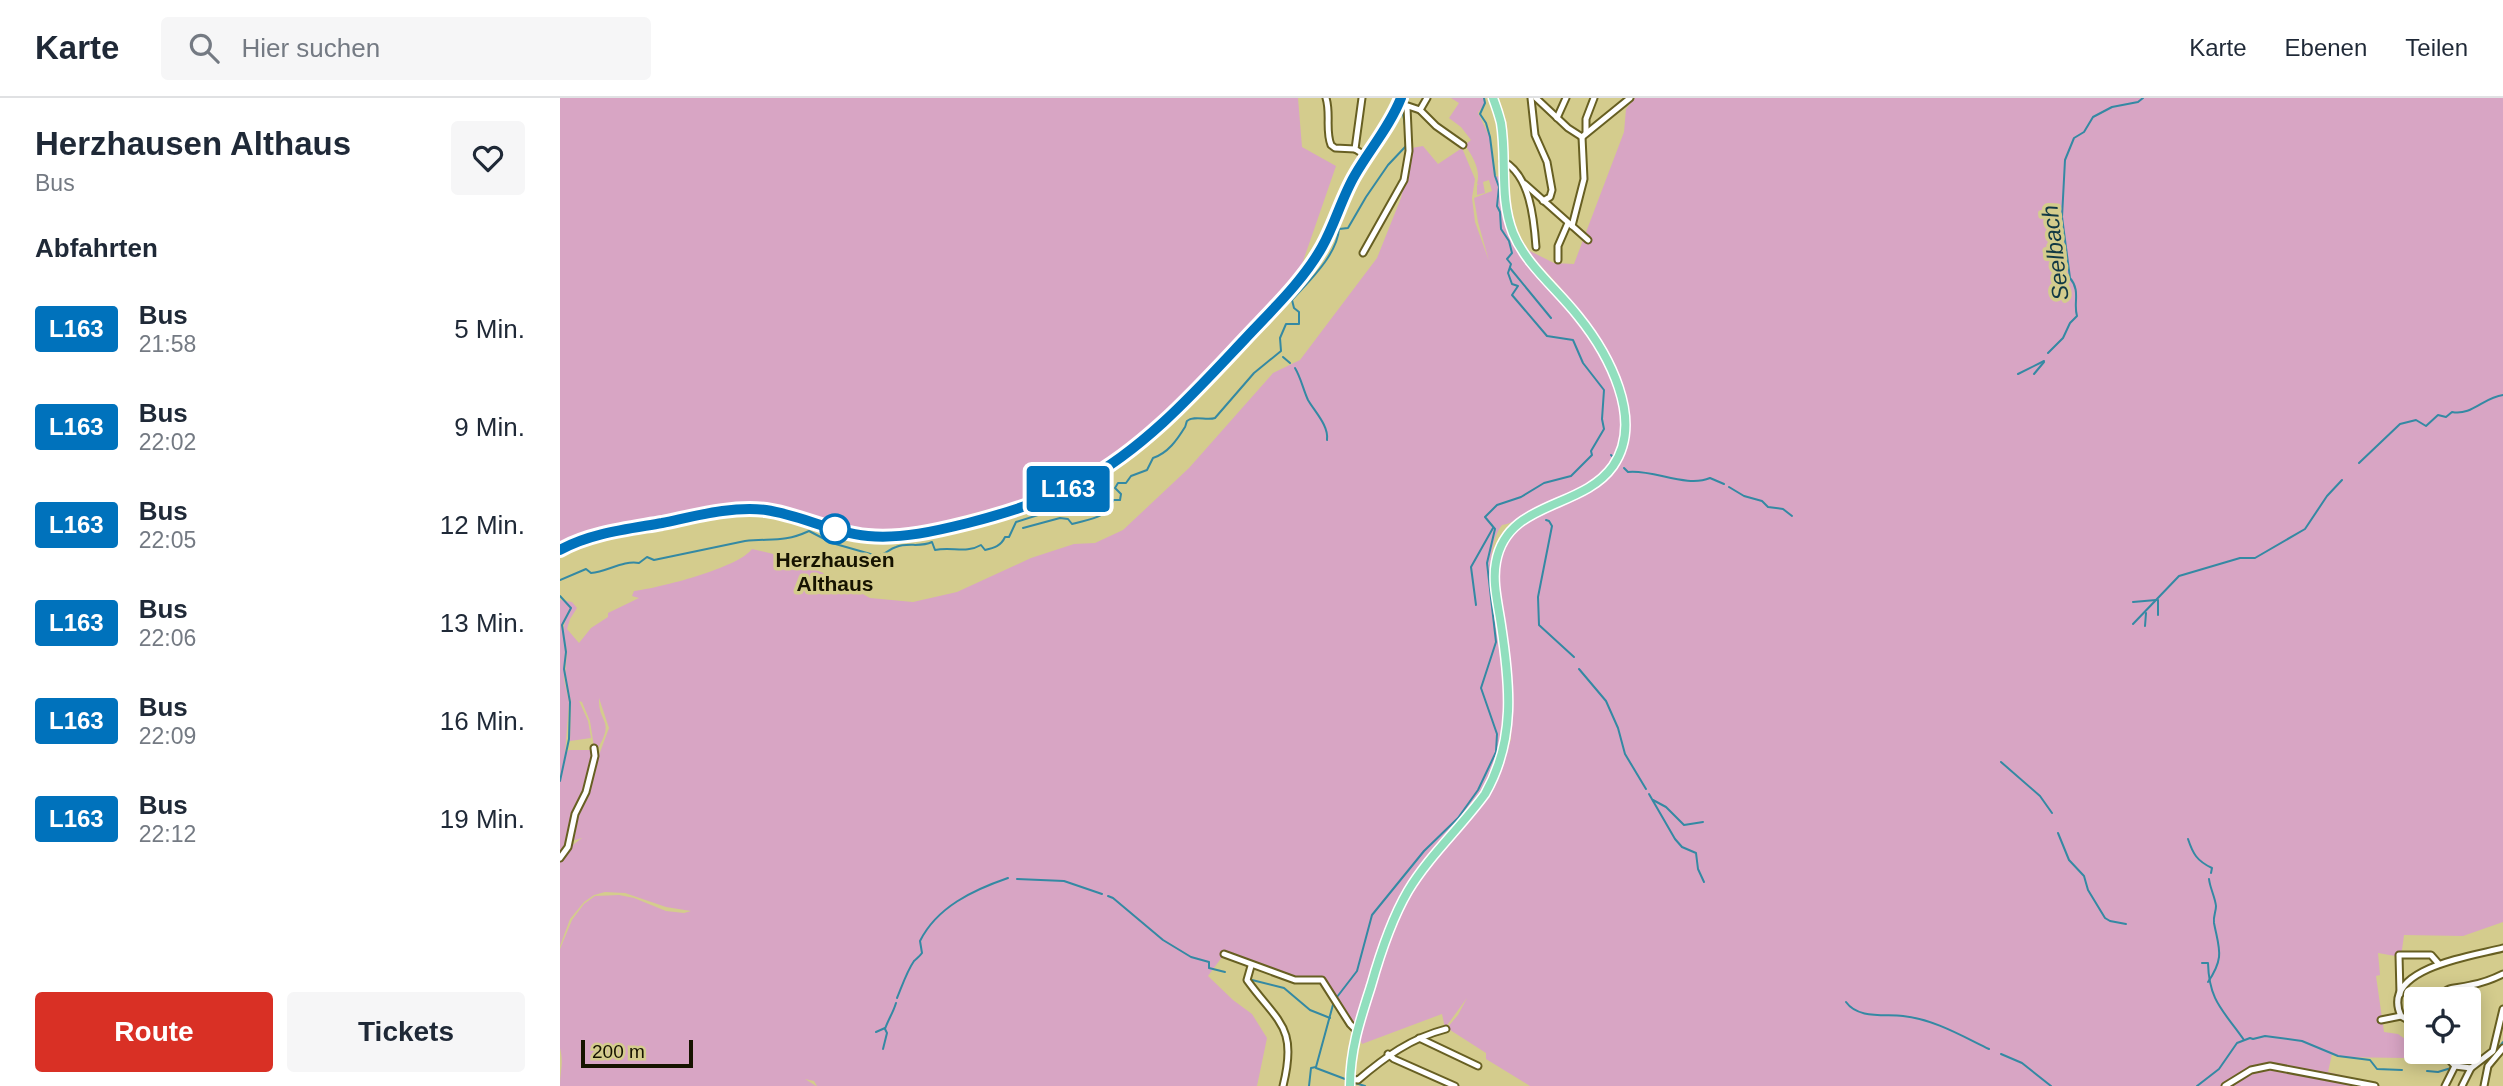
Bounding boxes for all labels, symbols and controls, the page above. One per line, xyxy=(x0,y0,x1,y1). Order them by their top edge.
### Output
search box xyxy=(161,17,651,80)
text: Karte xyxy=(35,29,119,66)
icon: search xyxy=(185,29,223,67)
text: Hier suchen xyxy=(241,33,380,63)
text: Karte xyxy=(2189,34,2247,61)
text: Ebenen xyxy=(2285,34,2367,61)
text: Teilen xyxy=(2405,34,2468,61)
button: heart xyxy=(451,121,525,195)
text: Herzhausen Althaus xyxy=(35,125,351,162)
text: Bus xyxy=(35,170,75,196)
water label: Seelbach xyxy=(2036,204,2074,302)
text: Abfahrten xyxy=(35,233,158,263)
text: Bus xyxy=(139,300,188,330)
text: 5 Min. xyxy=(454,314,525,344)
text: L163 xyxy=(49,315,104,342)
text: 21:58 xyxy=(139,331,196,357)
text: Bus xyxy=(139,398,188,428)
text: 9 Min. xyxy=(454,412,525,442)
text: L163 xyxy=(49,413,104,440)
text: 22:02 xyxy=(139,429,196,455)
line badge: L163 xyxy=(1019,466,1117,512)
text: L163 xyxy=(1041,475,1095,502)
text: Bus xyxy=(139,496,188,526)
text: 12 Min. xyxy=(440,510,525,540)
text: L163 xyxy=(49,511,104,538)
marker: Herzhausen Althaus xyxy=(820,514,850,544)
text: 22:05 xyxy=(139,527,196,553)
place label: Herzhausen Althaus xyxy=(775,548,895,595)
text: Bus xyxy=(139,594,188,624)
text: 13 Min. xyxy=(440,608,525,638)
text: L163 xyxy=(49,609,104,636)
text: 22:06 xyxy=(139,625,196,651)
text: Bus xyxy=(139,692,188,722)
text: 16 Min. xyxy=(440,706,525,736)
text: L163 xyxy=(49,707,104,734)
text: 22:09 xyxy=(139,723,196,749)
text: Bus xyxy=(139,790,188,820)
text: 19 Min. xyxy=(440,804,525,834)
text: L163 xyxy=(49,805,104,832)
text: 22:12 xyxy=(139,821,196,847)
map controls xyxy=(2404,987,2481,1064)
button: locate xyxy=(2404,987,2481,1064)
button: Route xyxy=(35,992,273,1072)
button: Tickets xyxy=(287,992,525,1072)
scale bar xyxy=(581,1037,693,1069)
text: 200 m xyxy=(592,1041,645,1062)

